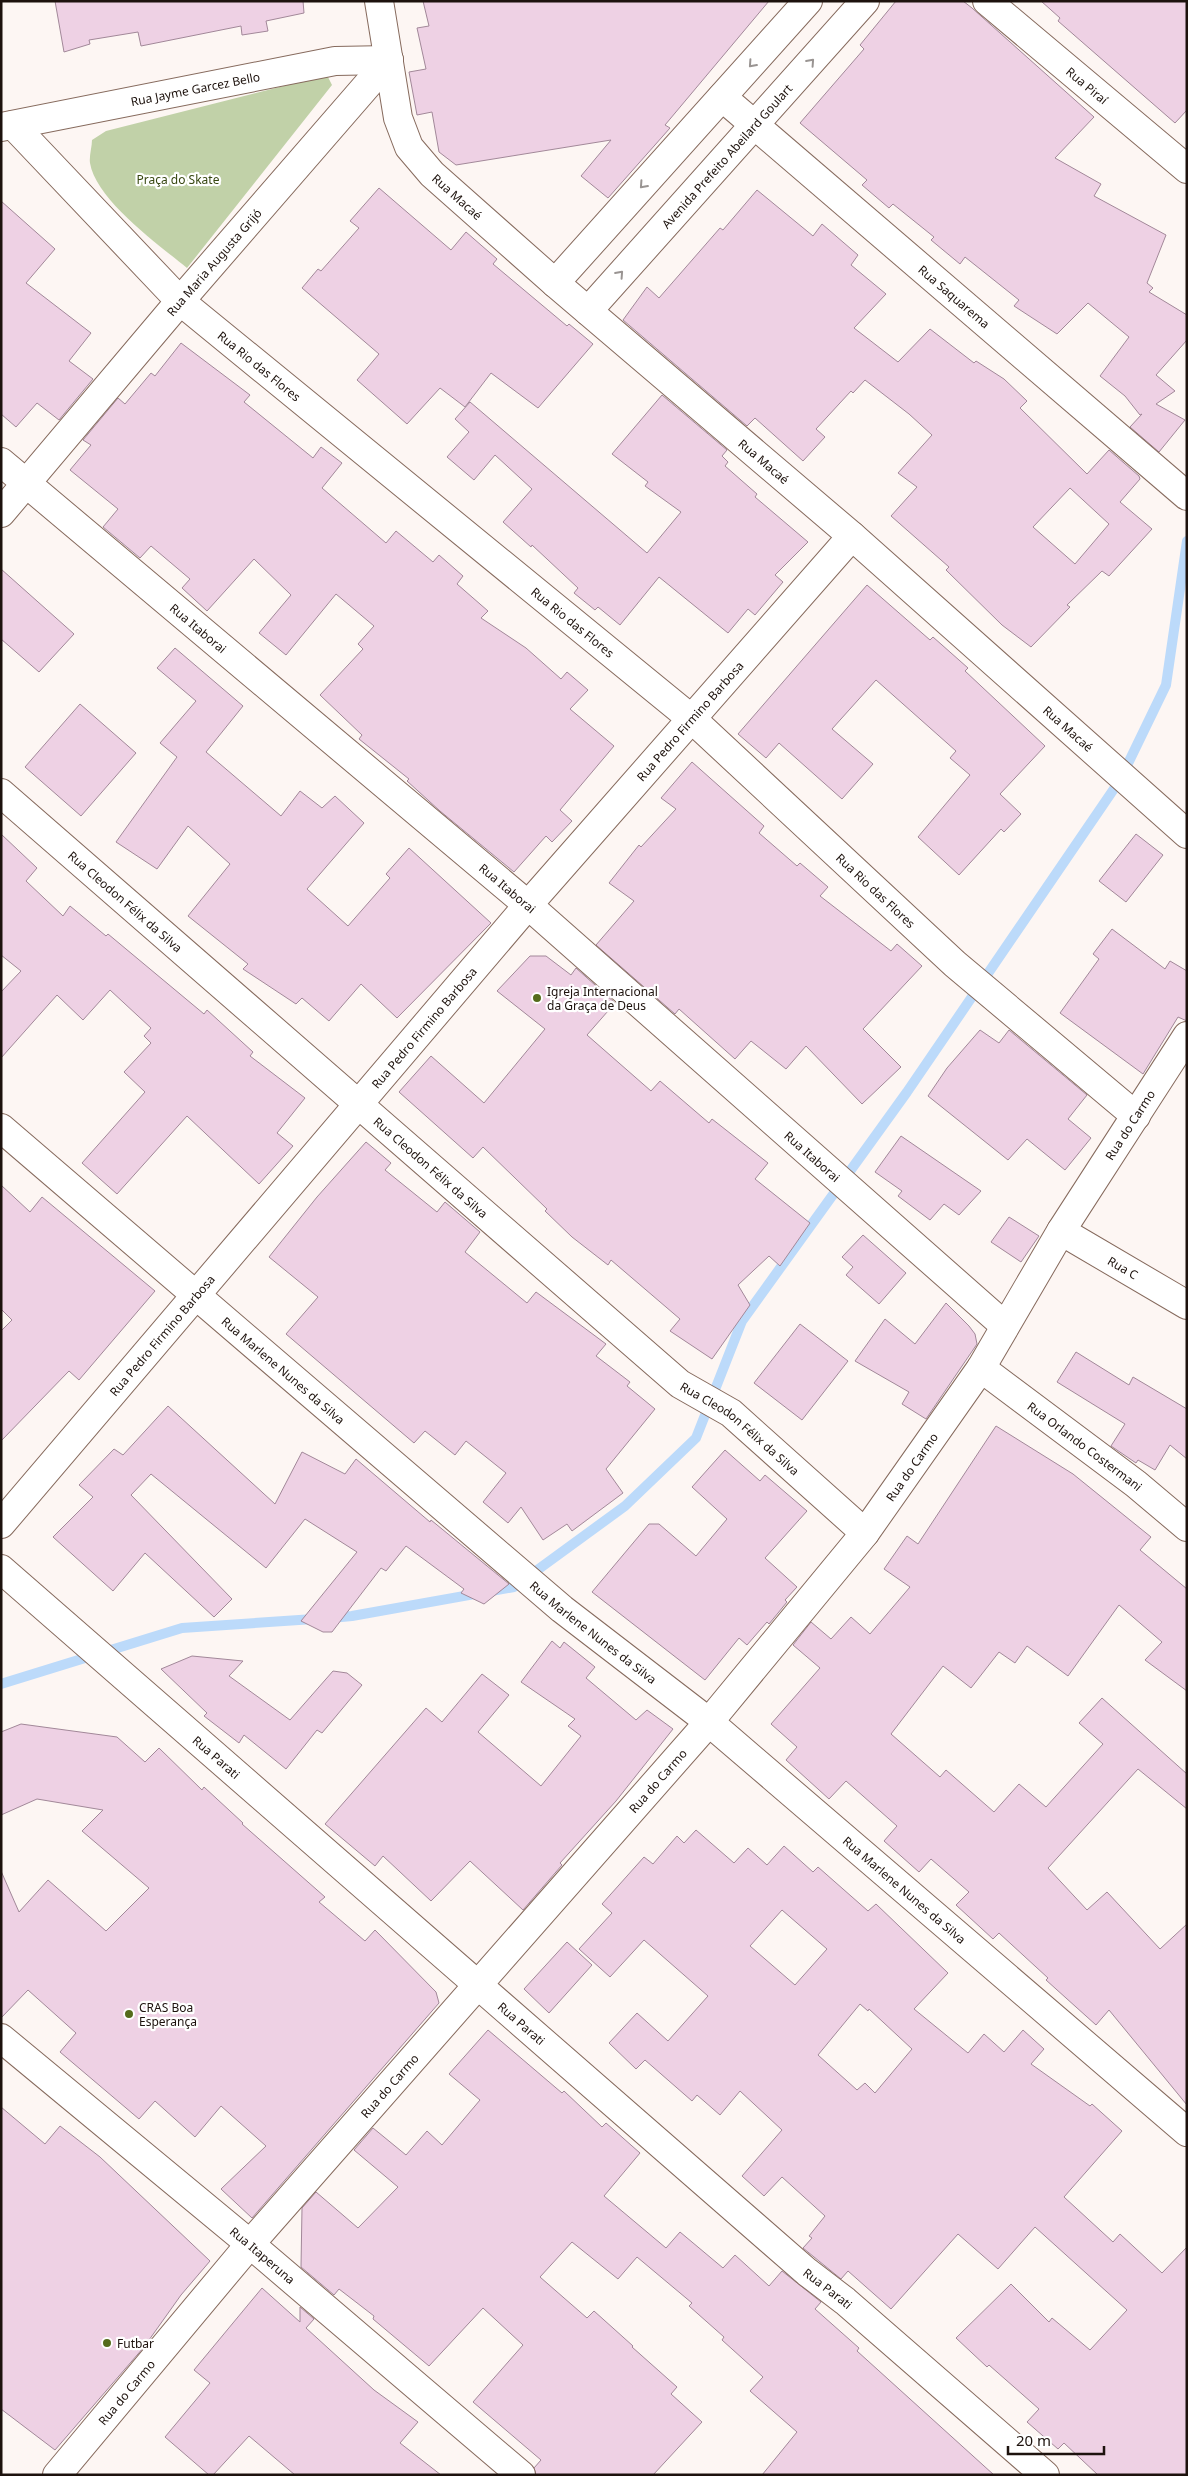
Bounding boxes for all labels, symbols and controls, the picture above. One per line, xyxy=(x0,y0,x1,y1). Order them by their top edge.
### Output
one-way arrow xyxy=(749,58,758,67)
one-way arrow xyxy=(805,59,814,68)
street label: Rua Piraí xyxy=(1063,63,1112,108)
street label: Rua Jayme Garcez Bello xyxy=(129,68,261,110)
street label: Avenida Prefeito Abeilard Goulart xyxy=(657,79,796,232)
street label: Rua Macaé xyxy=(429,170,486,223)
park label: Praça do Skate xyxy=(137,171,220,188)
one-way arrow xyxy=(640,179,649,188)
street label: Rua Maria Augusta Grijó xyxy=(162,205,265,320)
street label: Rua Saquarema xyxy=(915,261,994,332)
one-way arrow xyxy=(615,271,624,280)
street label: Rua Rio das Flores xyxy=(214,327,305,405)
street label: Rua Macaé xyxy=(735,435,793,488)
street label: Rua Rio das Flores xyxy=(528,583,618,661)
street label: Rua Itaborai xyxy=(167,599,230,657)
street label: Rua Pedro Firmino Barbosa xyxy=(632,657,747,784)
street label: Rua Macaé xyxy=(1040,702,1097,755)
street label: Rua Cleodon Félix da Silva xyxy=(65,847,186,956)
street label: Rua Rio das Flores xyxy=(833,849,919,932)
street label: Rua Itaborai xyxy=(476,859,540,917)
street label: Rua Pedro Firmino Barbosa xyxy=(367,963,480,1092)
place label: Igreja Internacional da Graça de Deus xyxy=(547,983,658,1014)
marker: Igreja Internacional da Graça de Deus xyxy=(531,992,543,1004)
street label: Rua do Carmo xyxy=(1101,1086,1159,1163)
street label: Rua Cleodon Félix da Silva xyxy=(370,1113,492,1222)
street label: Rua Itaborai xyxy=(781,1127,844,1185)
street label: Rua C xyxy=(1105,1252,1142,1283)
street label: Rua Pedro Firmino Barbosa xyxy=(105,1271,218,1399)
street label: Rua Marlene Nunes da Silva xyxy=(218,1313,349,1428)
street label: Rua Cleodon Félix da Silva xyxy=(677,1377,803,1479)
street label: Rua Orlando Costermani xyxy=(1024,1397,1146,1494)
street label: Rua do Carmo xyxy=(881,1429,942,1505)
street label: Rua Marlene Nunes da Silva xyxy=(526,1577,660,1687)
street label: Rua Parati xyxy=(189,1732,244,1782)
street label: Rua do Carmo xyxy=(625,1745,690,1816)
street label: Rua Marlene Nunes da Silva xyxy=(839,1832,970,1947)
street label: Rua Parati xyxy=(494,1998,549,2049)
place label: CRAS Boa Esperança xyxy=(139,1999,197,2030)
marker: CRAS Boa Esperança xyxy=(123,2008,135,2020)
street label: Rua do Carmo xyxy=(356,2050,422,2121)
street label: Rua Itaperuna xyxy=(226,2222,299,2288)
street label: Rua Parati xyxy=(800,2264,856,2312)
place label: Futbar xyxy=(117,2335,154,2352)
marker: Futbar xyxy=(101,2337,113,2349)
street label: Rua do Carmo xyxy=(94,2356,159,2428)
scale bar xyxy=(1008,2424,1104,2456)
text: 20 m xyxy=(1016,2430,1051,2450)

